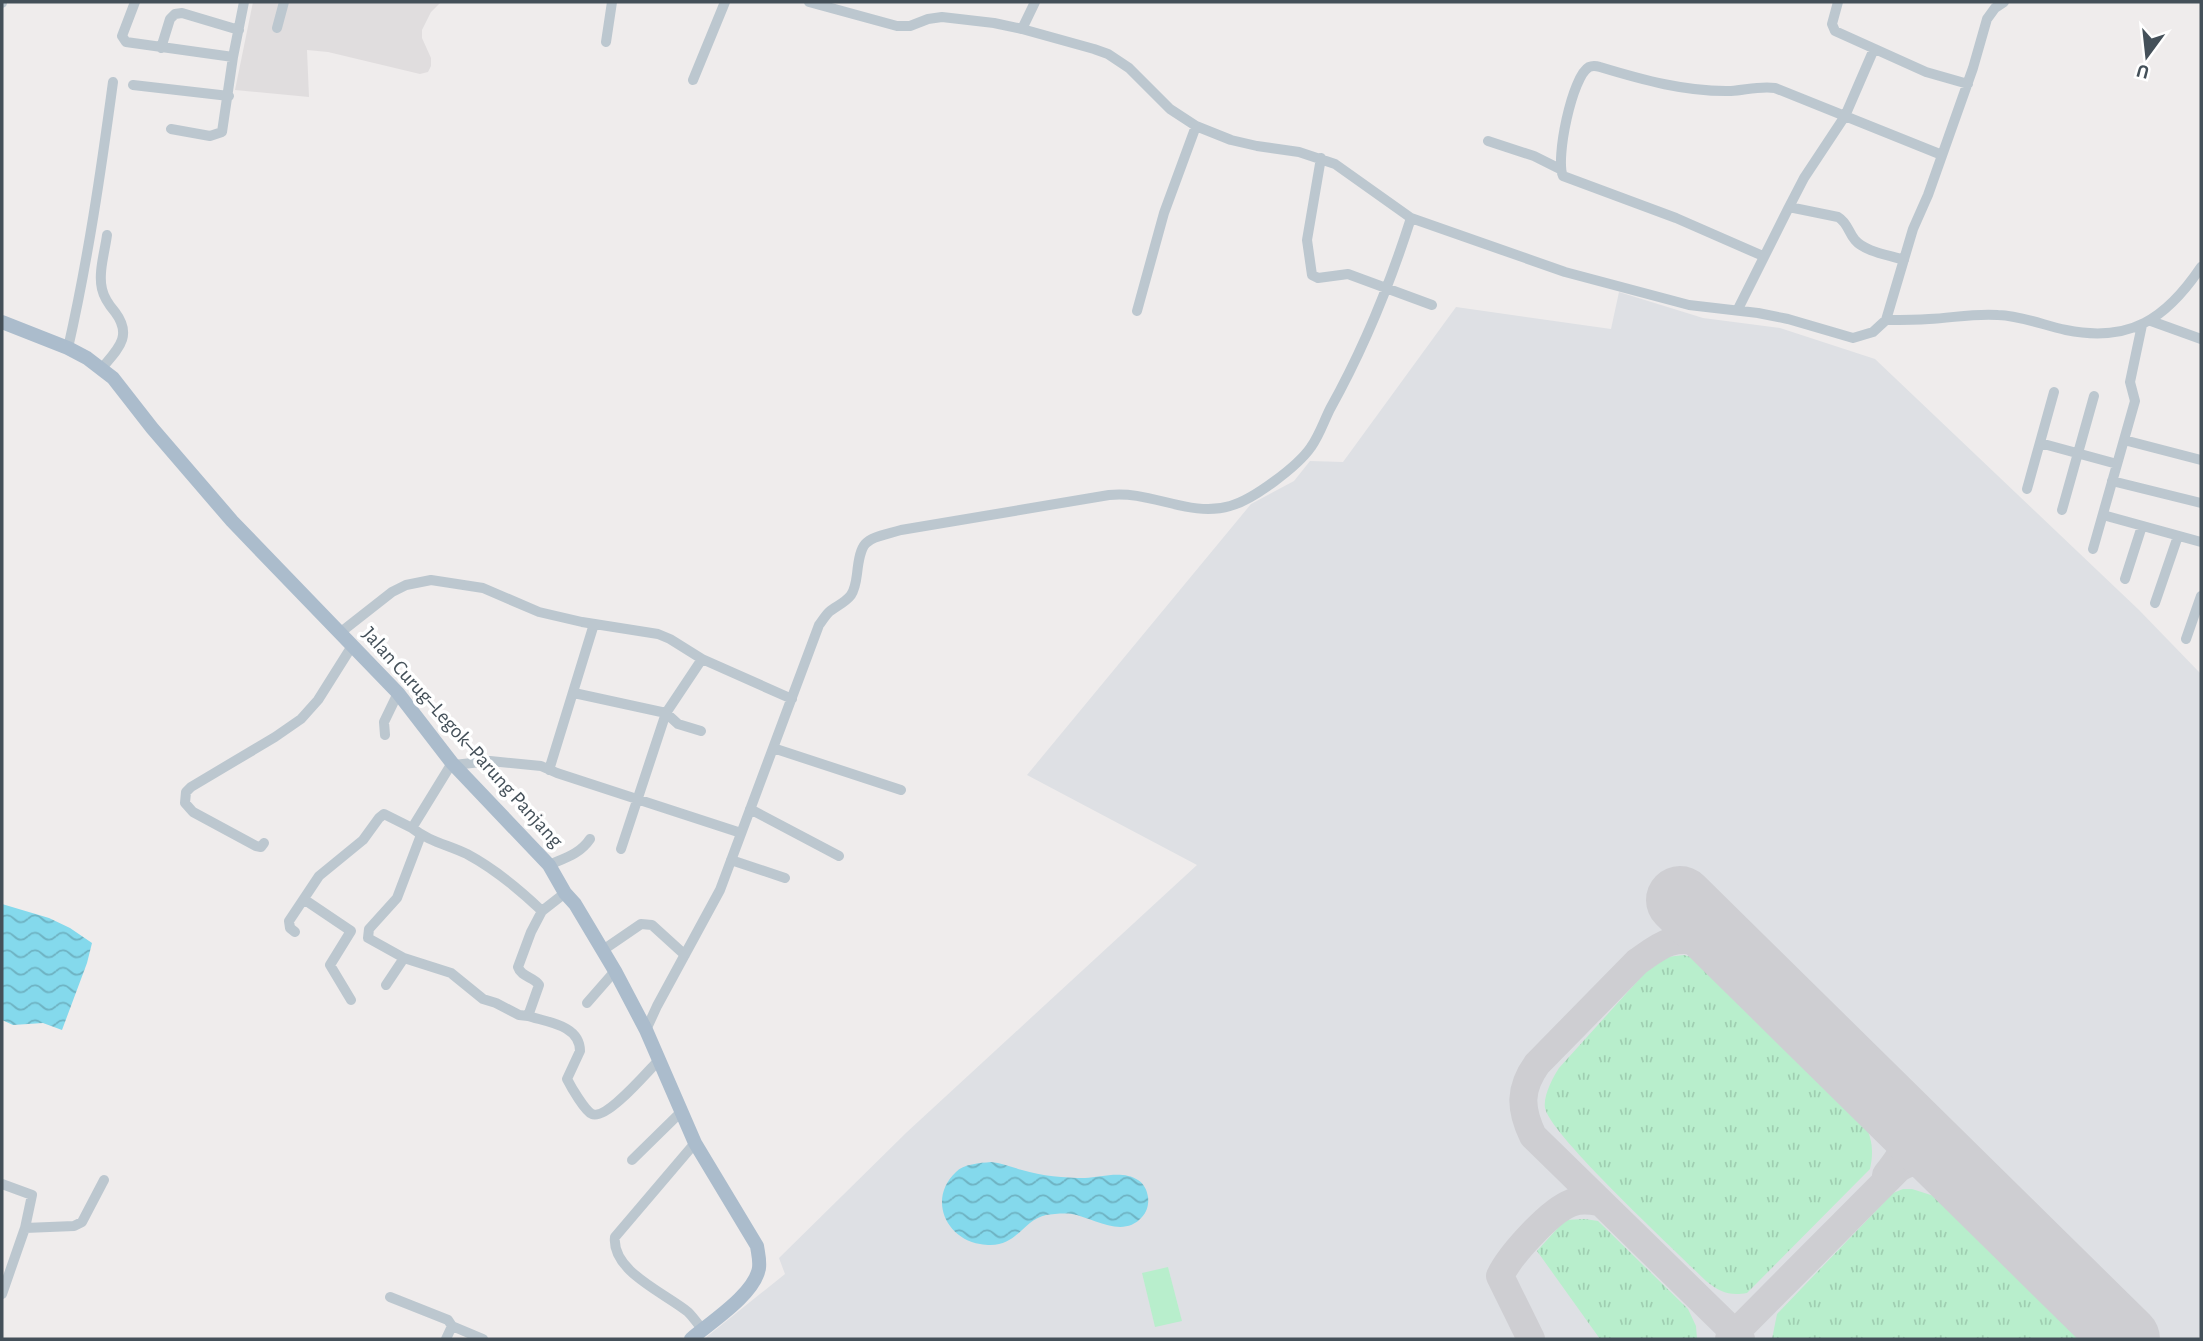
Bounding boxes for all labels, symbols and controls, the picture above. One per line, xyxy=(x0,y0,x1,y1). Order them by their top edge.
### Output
north arrow xyxy=(2112,21,2182,91)
text: U xyxy=(2135,60,2151,82)
street label: Jalan Curug–Legok–Parung Panjang xyxy=(358,623,567,852)

